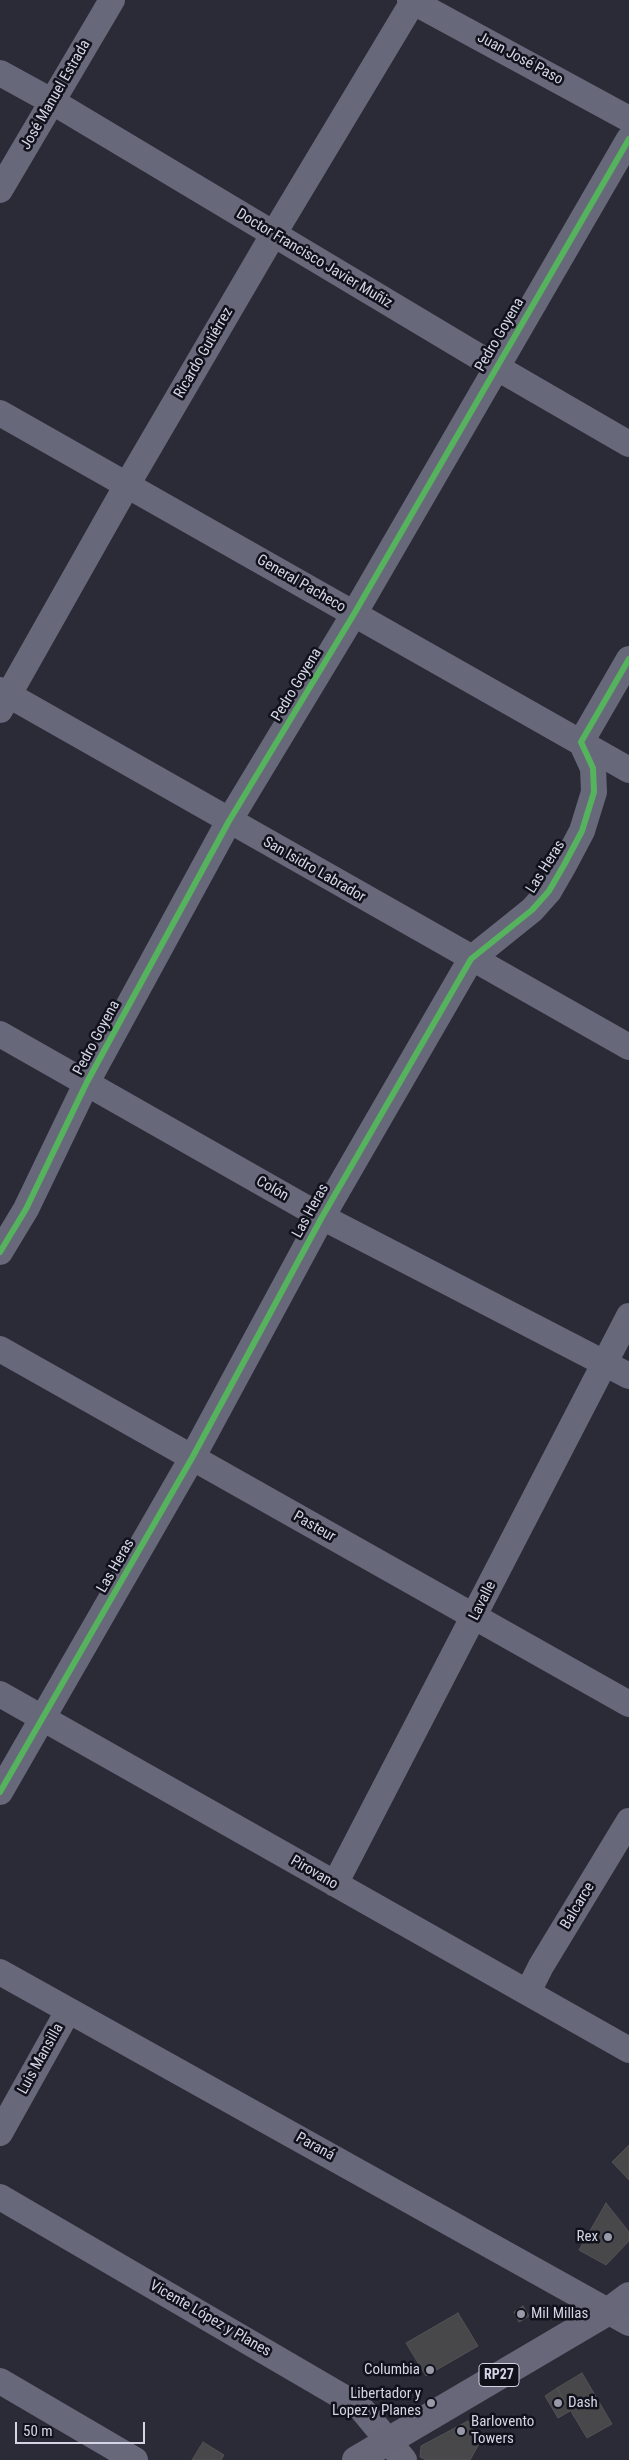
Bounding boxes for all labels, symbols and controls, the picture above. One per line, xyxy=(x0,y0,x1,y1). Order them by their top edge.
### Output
street label: Juan José Paso xyxy=(474,29,566,89)
street label: José Manuel Estrada xyxy=(17,37,95,153)
street label: Doctor Francisco Javier Muñiz xyxy=(233,205,395,313)
street label: Pedro Goyena xyxy=(472,295,528,375)
street label: Ricardo Gutiérrez xyxy=(171,304,237,402)
street label: General Pacheco xyxy=(253,551,349,617)
street label: Pedro Goyena xyxy=(268,645,326,725)
street label: San Isidro Labrador xyxy=(260,833,368,907)
street label: Las Heras xyxy=(523,837,569,897)
street label: Pedro Goyena xyxy=(70,998,124,1078)
street label: Colón xyxy=(253,1173,291,1205)
street label: Las Heras xyxy=(289,1181,333,1241)
street label: Pasteur xyxy=(290,1508,338,1546)
street label: Las Heras xyxy=(93,1536,139,1596)
street label: Lavalle xyxy=(466,1578,500,1624)
street label: Pirovano xyxy=(287,1852,341,1894)
street label: Balcarce xyxy=(557,1879,599,1933)
street label: Luis Mansilla xyxy=(14,2021,68,2097)
street label: Paraná xyxy=(293,2129,337,2165)
place label: Rex xyxy=(576,2228,598,2246)
marker: Rex xyxy=(602,2231,614,2243)
street label: Vicente López y Planes xyxy=(146,2277,274,2361)
place label: Mil Millas xyxy=(531,2305,588,2323)
marker: Mil Millas xyxy=(515,2308,527,2320)
place label: Columbia xyxy=(364,2361,420,2379)
marker: Columbia xyxy=(424,2364,436,2376)
road number: RP27 xyxy=(479,2364,519,2386)
place label: Libertador y Lopez y Planes xyxy=(332,2385,421,2420)
place label: Dash xyxy=(568,2394,598,2412)
marker: Libertador y Lopez y Planes xyxy=(425,2397,437,2409)
marker: Dash xyxy=(552,2397,564,2409)
scale bar xyxy=(18,2412,148,2444)
place label: Barlovento Towers xyxy=(471,2413,534,2448)
text: 50 m xyxy=(23,2422,53,2440)
marker: Barlovento Towers xyxy=(455,2425,467,2437)

